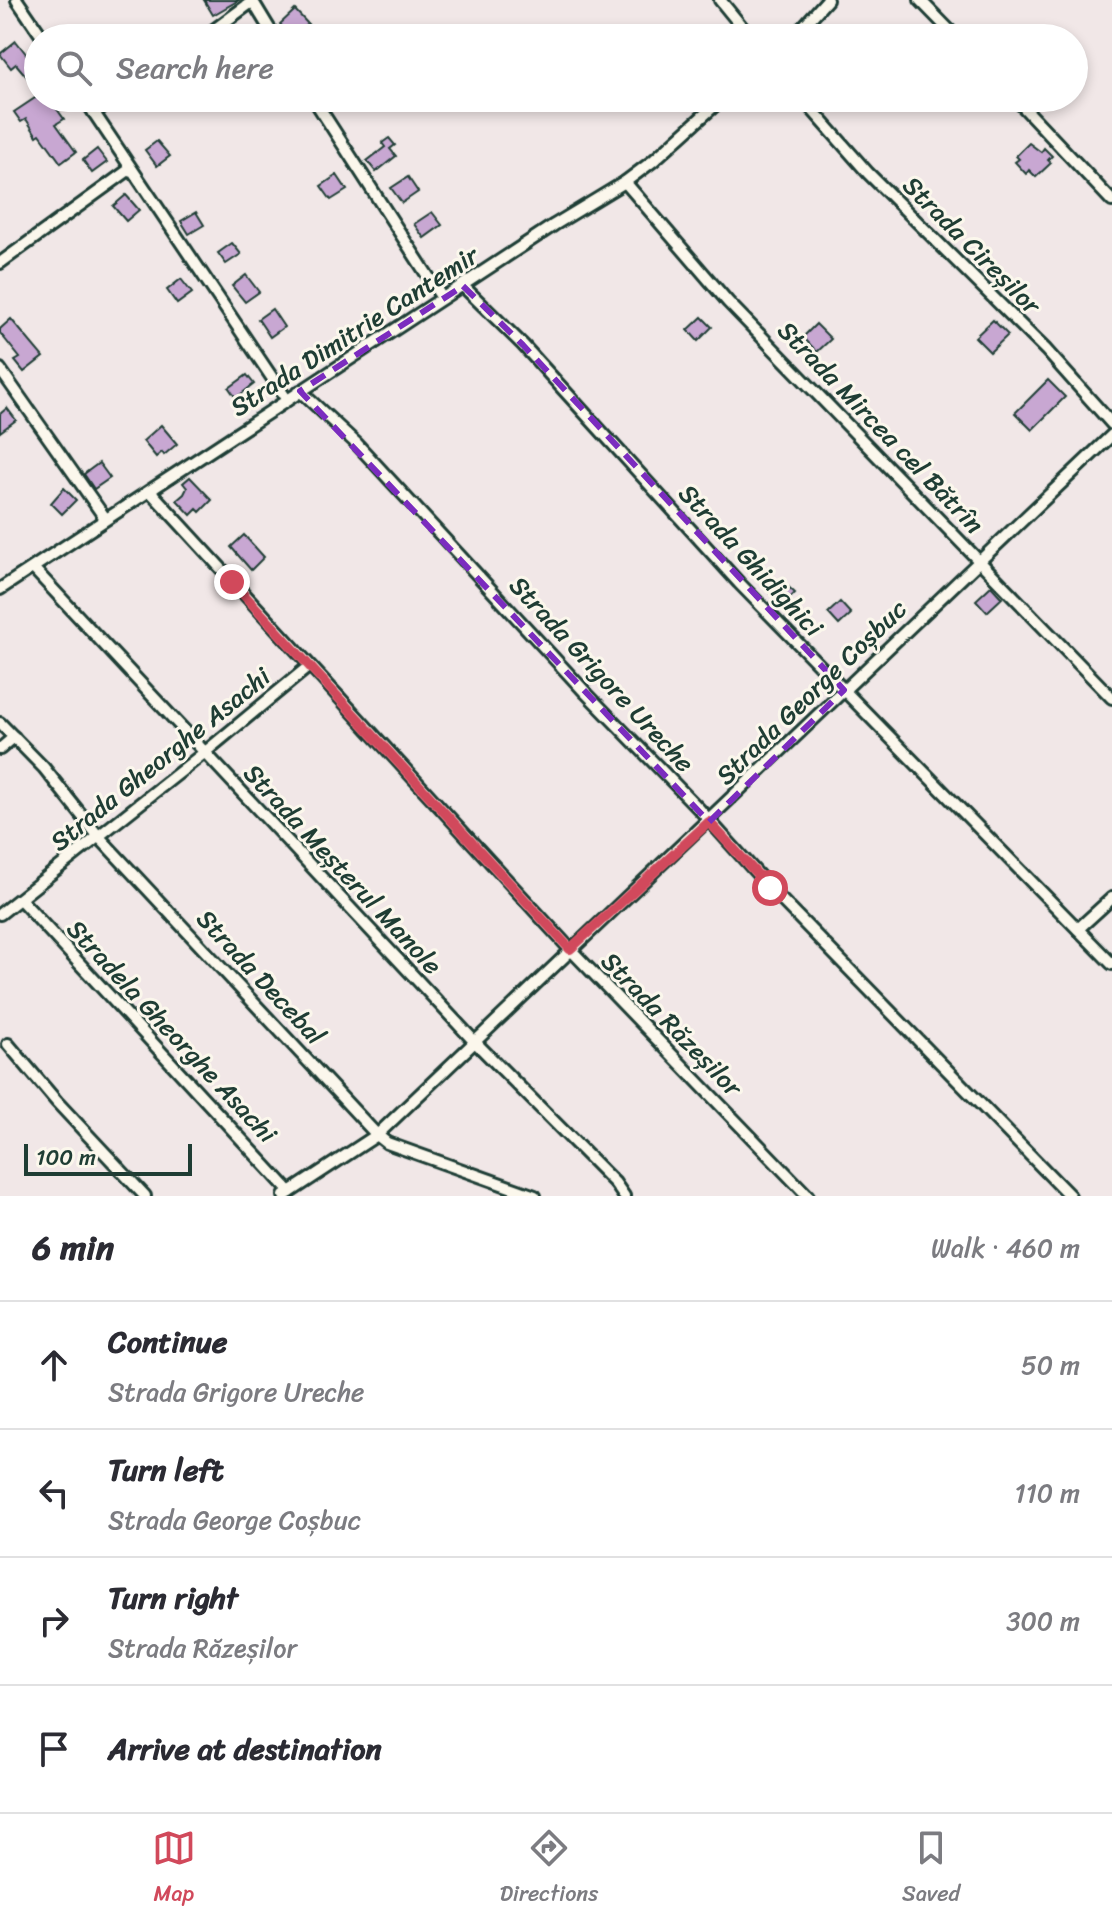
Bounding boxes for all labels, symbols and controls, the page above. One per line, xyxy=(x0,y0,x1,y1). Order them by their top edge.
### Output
search box xyxy=(24,24,1088,112)
text: Search here xyxy=(116,41,274,95)
icon: search xyxy=(52,46,96,90)
street label: Strada Cireșilor xyxy=(891,164,1054,327)
street label: Strada Dimitrie Cantemir xyxy=(220,232,489,429)
street label: Strada Mircea cel Bătrîn xyxy=(766,309,996,545)
street label: Strada Ghidighici xyxy=(667,472,836,648)
route end xyxy=(214,564,250,600)
street label: Strada Grigore Ureche xyxy=(498,565,706,783)
street label: Strada George Coșbuc xyxy=(704,588,918,796)
street label: Strada Gheorghe Asachi xyxy=(39,654,282,863)
street label: Strada Meșterul Manole xyxy=(232,752,454,986)
route start xyxy=(752,870,788,906)
street label: Strada Decebal xyxy=(185,898,337,1057)
street label: Stradela Gheorghe Asachi xyxy=(55,908,289,1155)
street label: Strada Răzeșilor xyxy=(590,940,755,1109)
text: 100 m xyxy=(36,1138,96,1177)
scale bar xyxy=(24,1140,192,1176)
text: 6 min xyxy=(32,1218,114,1278)
text: Walk · 460 m xyxy=(931,1225,1080,1271)
text: Continue xyxy=(108,1315,227,1369)
text: 50 m xyxy=(1021,1342,1080,1388)
icon: ahead xyxy=(32,1343,76,1387)
text: Strada Grigore Ureche xyxy=(108,1369,364,1415)
text: Turn left xyxy=(108,1443,224,1497)
text: 110 m xyxy=(1015,1470,1080,1516)
icon: left xyxy=(32,1471,76,1515)
text: Strada George Coșbuc xyxy=(108,1497,361,1543)
text: Turn right xyxy=(108,1571,238,1625)
text: 300 m xyxy=(1006,1598,1080,1644)
icon: right xyxy=(32,1599,76,1643)
text: Strada Răzeșilor xyxy=(108,1625,297,1671)
text: Arrive at destination xyxy=(108,1722,382,1776)
icon: arrive xyxy=(32,1727,76,1771)
tab: Map xyxy=(152,1826,196,1913)
tab: Directions xyxy=(500,1826,598,1913)
tab: Saved xyxy=(902,1826,960,1913)

